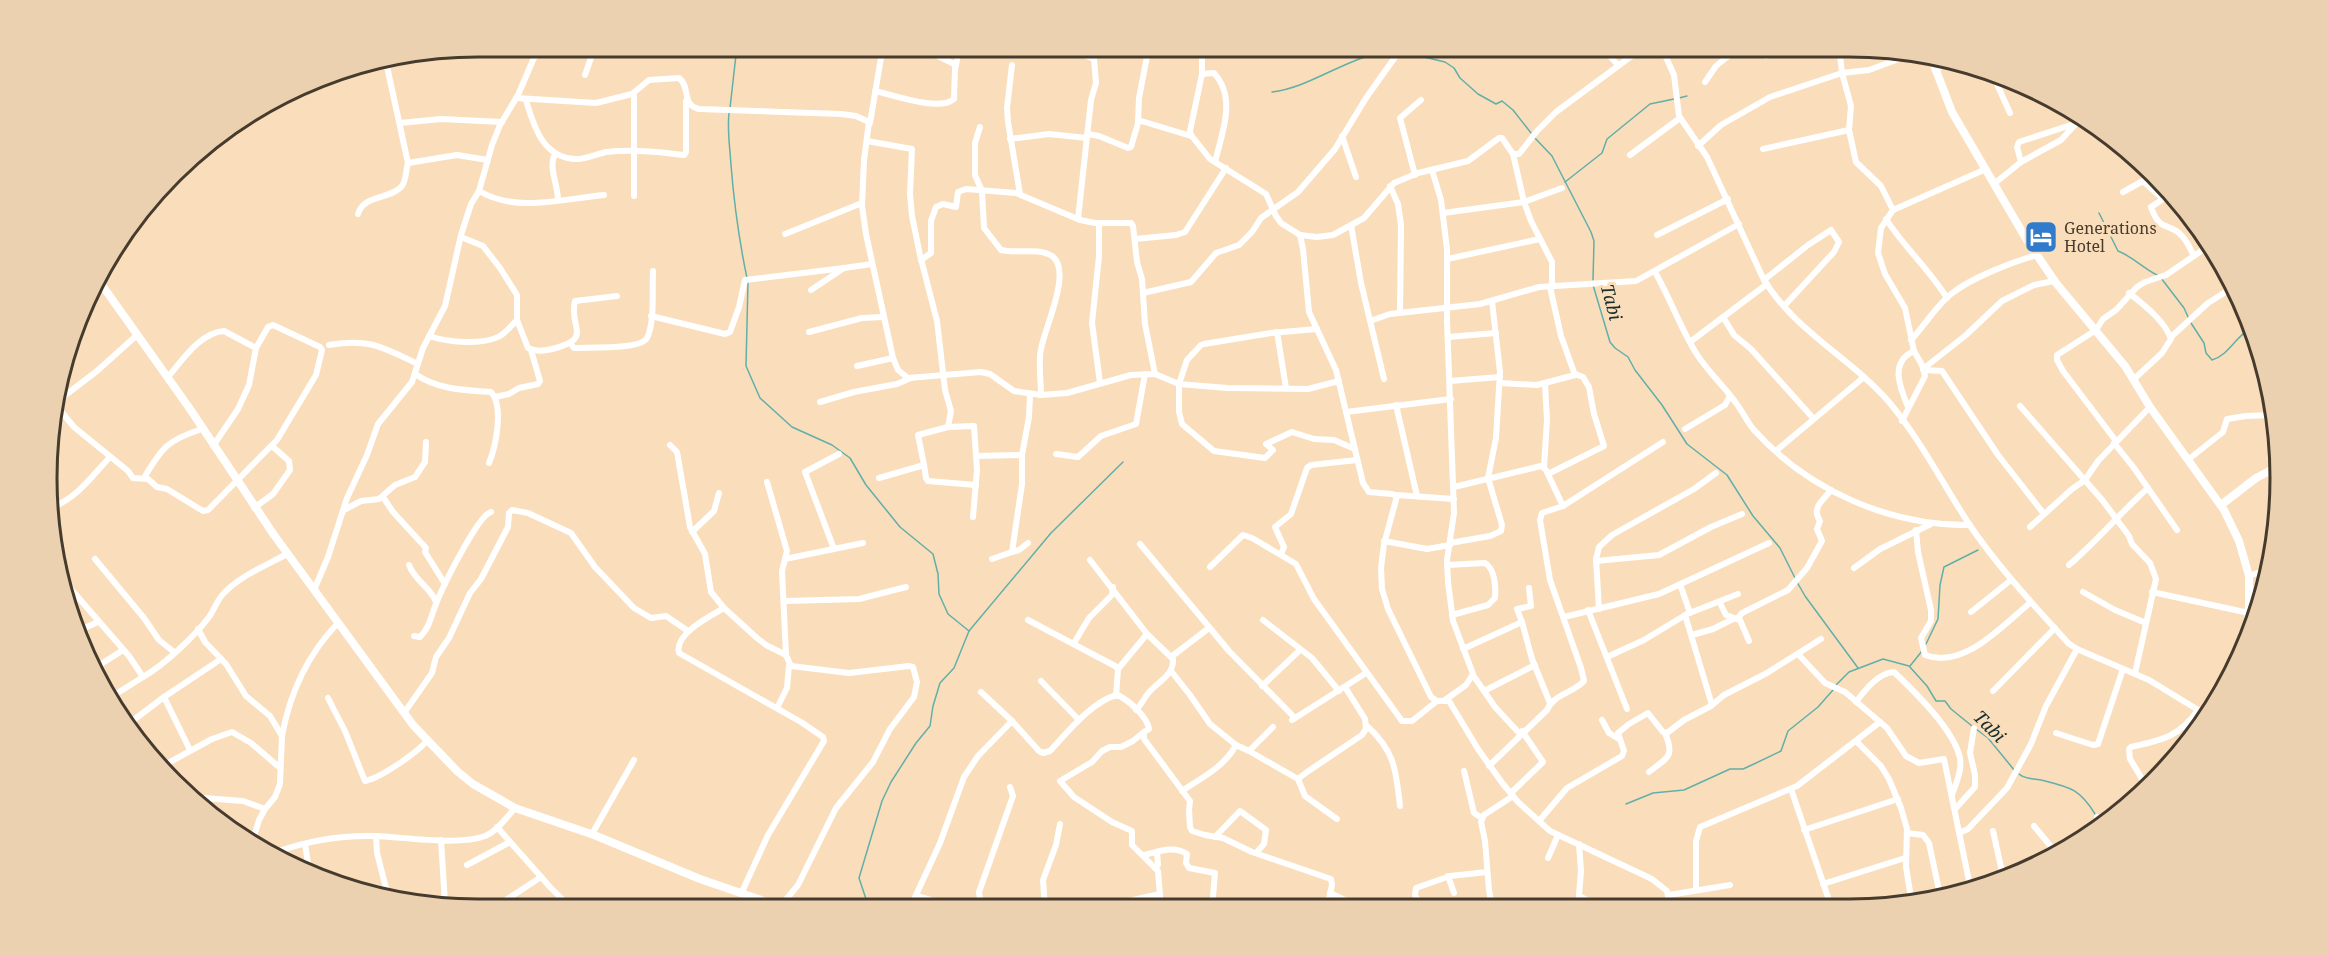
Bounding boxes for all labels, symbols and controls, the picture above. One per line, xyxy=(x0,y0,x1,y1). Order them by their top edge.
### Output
place label: Generations Hotel xyxy=(2064,217,2157,257)
hotel icon: Generations Hotel xyxy=(2023,219,2059,255)
water label: Tabi xyxy=(1596,281,1628,323)
water label: Tabi xyxy=(1969,705,2012,748)

